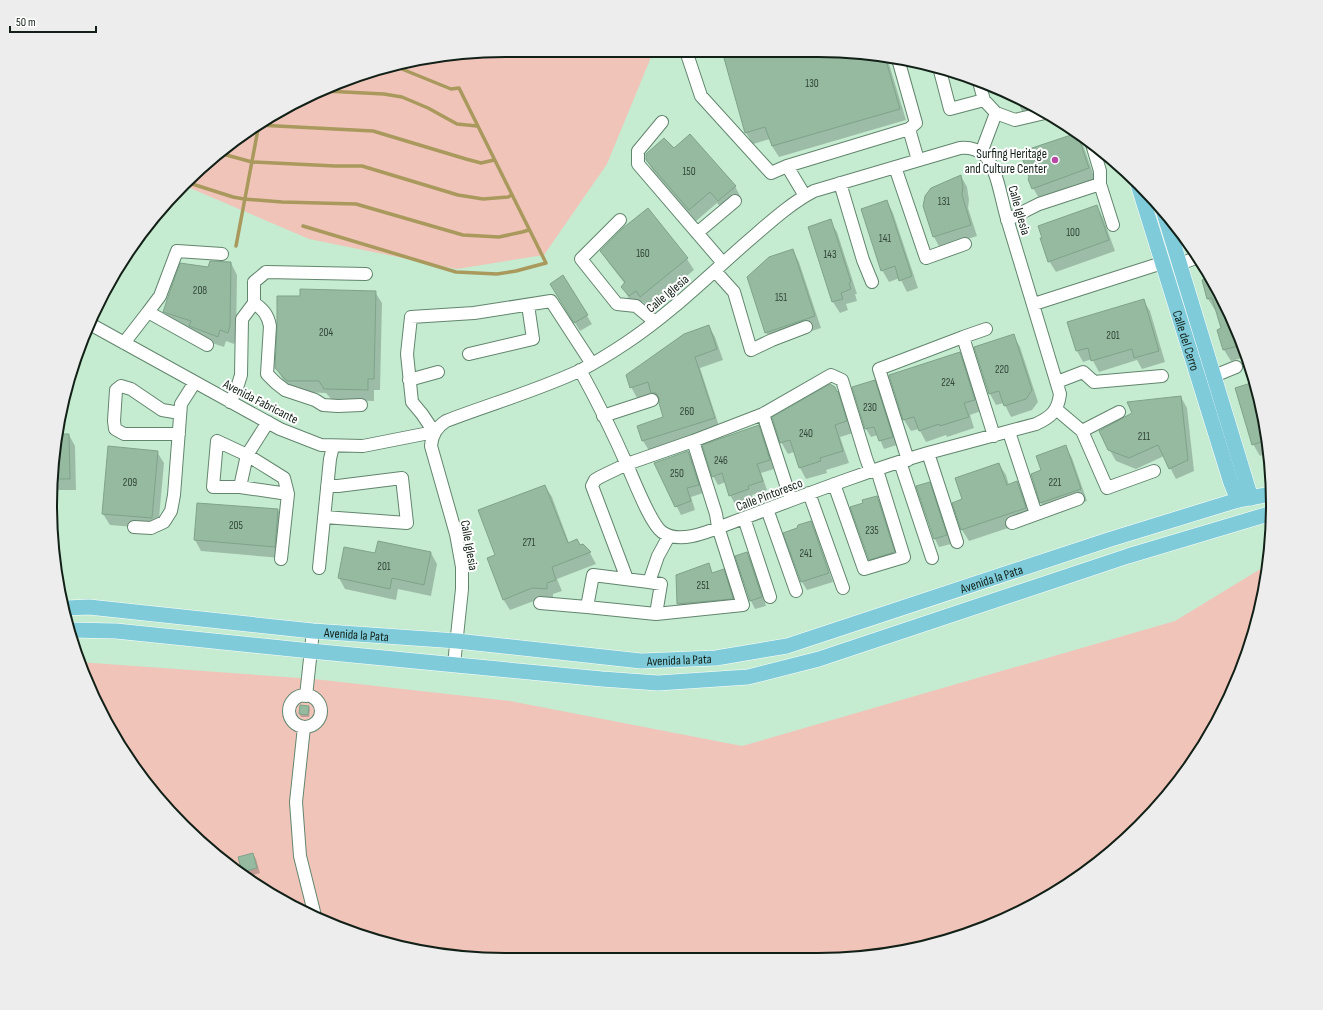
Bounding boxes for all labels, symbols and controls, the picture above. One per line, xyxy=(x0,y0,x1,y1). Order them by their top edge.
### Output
scale bar xyxy=(10,8,96,34)
text: 50 m xyxy=(16,15,36,30)
house number: 130 xyxy=(805,77,819,90)
place label: Surfing Heritage and Culture Center xyxy=(965,146,1047,177)
marker: Surfing Heritage and Culture Center xyxy=(1050,155,1060,165)
house number: 150 xyxy=(682,165,696,178)
street label: Calle Iglesia xyxy=(1004,184,1034,237)
house number: 131 xyxy=(938,195,950,208)
house number: 100 xyxy=(1066,226,1080,239)
house number: 141 xyxy=(879,232,891,245)
house number: 160 xyxy=(636,247,650,260)
house number: 143 xyxy=(823,248,837,261)
street label: Calle Iglesia xyxy=(643,271,692,316)
house number: 208 xyxy=(193,284,207,297)
house number: 151 xyxy=(775,291,787,304)
street label: Calle del Cerro xyxy=(1169,309,1203,373)
house number: 204 xyxy=(319,326,333,339)
house number: 201 xyxy=(1106,329,1120,342)
house number: 220 xyxy=(995,363,1009,376)
street label: Avenida Fabricante xyxy=(219,376,301,428)
house number: 224 xyxy=(941,376,955,389)
house number: 230 xyxy=(863,401,877,414)
house number: 260 xyxy=(680,405,694,418)
house number: 240 xyxy=(799,427,813,440)
house number: 211 xyxy=(1138,430,1150,443)
house number: 246 xyxy=(714,454,728,467)
house number: 250 xyxy=(670,467,684,480)
street label: Calle Pintoresco xyxy=(734,475,805,515)
house number: 209 xyxy=(123,476,137,489)
house number: 221 xyxy=(1049,476,1062,489)
house number: 205 xyxy=(229,519,243,532)
street label: Calle Iglesia xyxy=(457,519,481,572)
house number: 235 xyxy=(865,524,879,537)
house number: 271 xyxy=(523,536,536,549)
house number: 241 xyxy=(800,547,813,560)
house number: 201 xyxy=(377,560,391,573)
street label: Avenida la Pata xyxy=(957,562,1025,598)
house number: 251 xyxy=(697,579,710,592)
street label: Avenida la Pata xyxy=(323,625,389,645)
street label: Avenida la Pata xyxy=(646,651,712,670)

